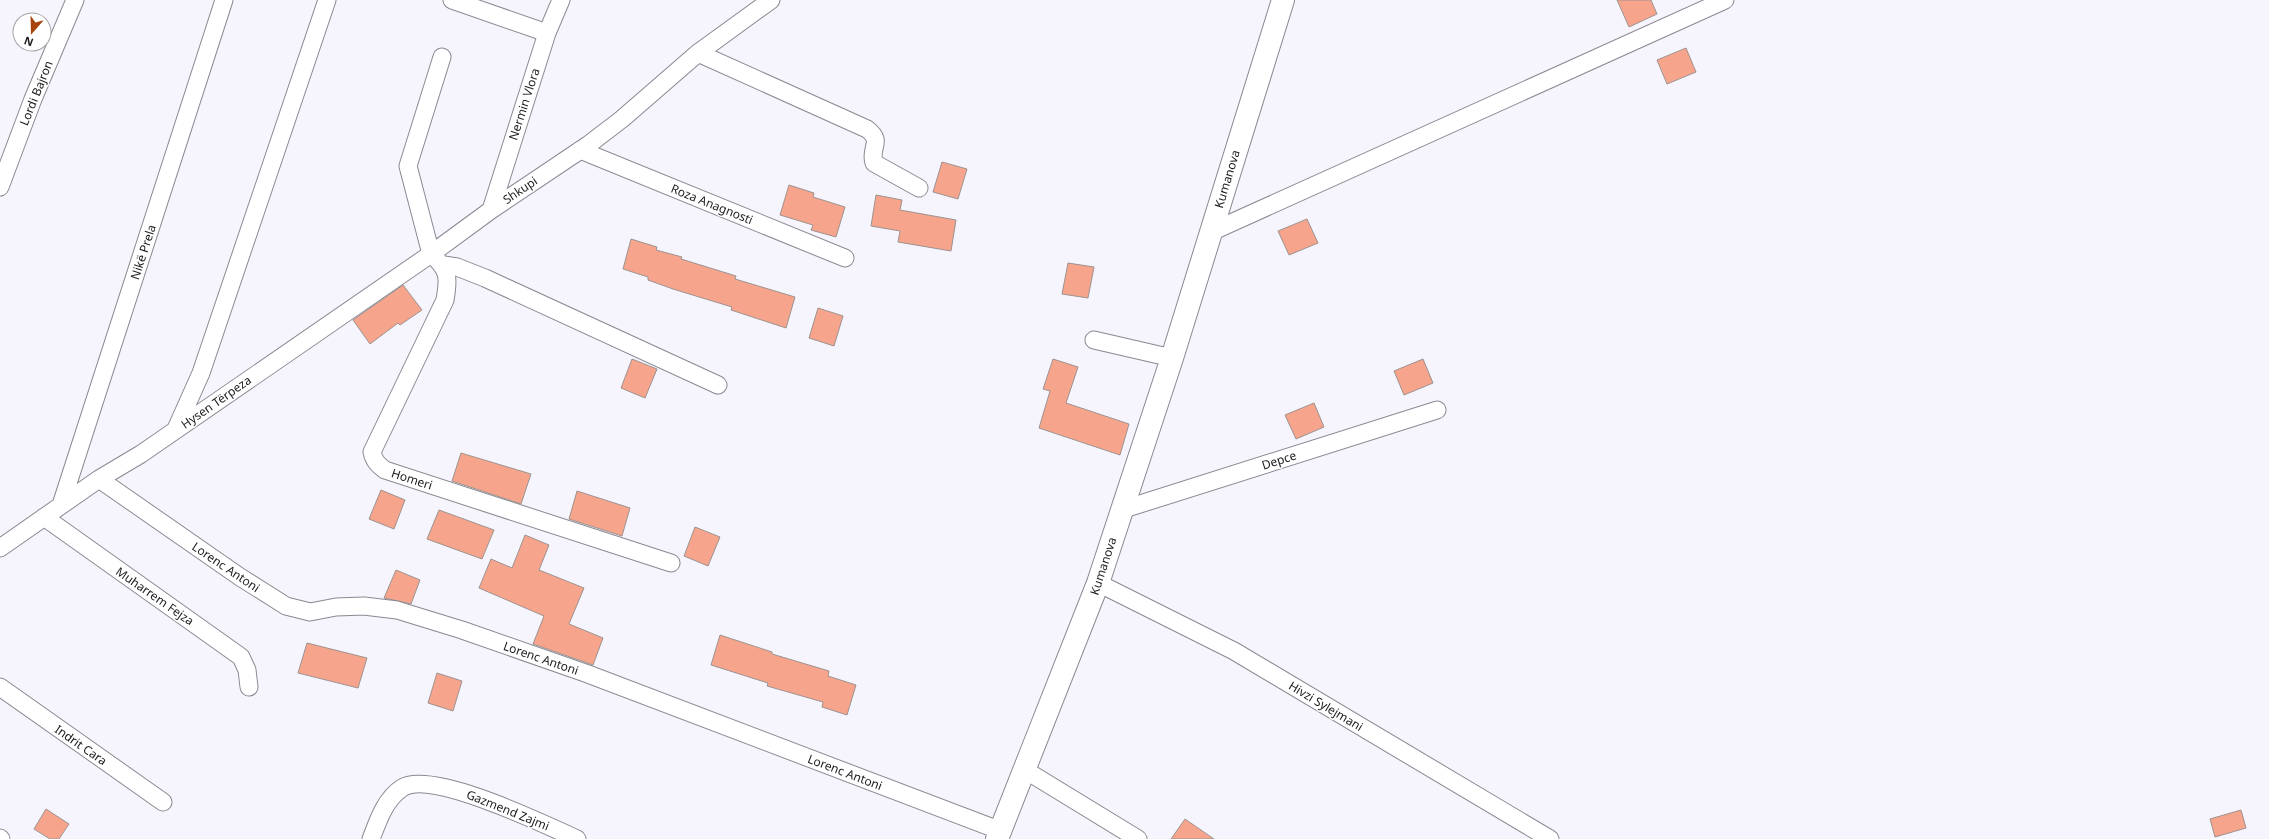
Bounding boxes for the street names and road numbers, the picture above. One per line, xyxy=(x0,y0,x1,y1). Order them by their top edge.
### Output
street label: Lordi Bajron xyxy=(15,58,57,128)
street label: Nermin Vlora xyxy=(504,66,544,142)
street label: Kumanova xyxy=(1210,148,1244,210)
street label: Shkupi xyxy=(499,172,541,208)
street label: Roza Anagnosti xyxy=(668,180,756,228)
street label: Nikë Prela xyxy=(126,222,160,282)
street label: Hysen Tërpeza xyxy=(178,372,254,432)
street label: Depce xyxy=(1260,446,1299,474)
street label: Homeri xyxy=(389,464,435,494)
street label: Kumanova xyxy=(1086,535,1120,597)
street label: Lorenc Antoni xyxy=(189,538,263,596)
street label: Muharrem Fejza xyxy=(113,563,197,629)
street label: Lorenc Antoni xyxy=(501,637,581,679)
street label: Hivzi Sylejmani xyxy=(1286,677,1366,735)
street label: Indrit Cara xyxy=(51,721,111,769)
street label: Lorenc Antoni xyxy=(805,750,885,794)
street label: Gazmend Zajmi xyxy=(464,786,552,834)

